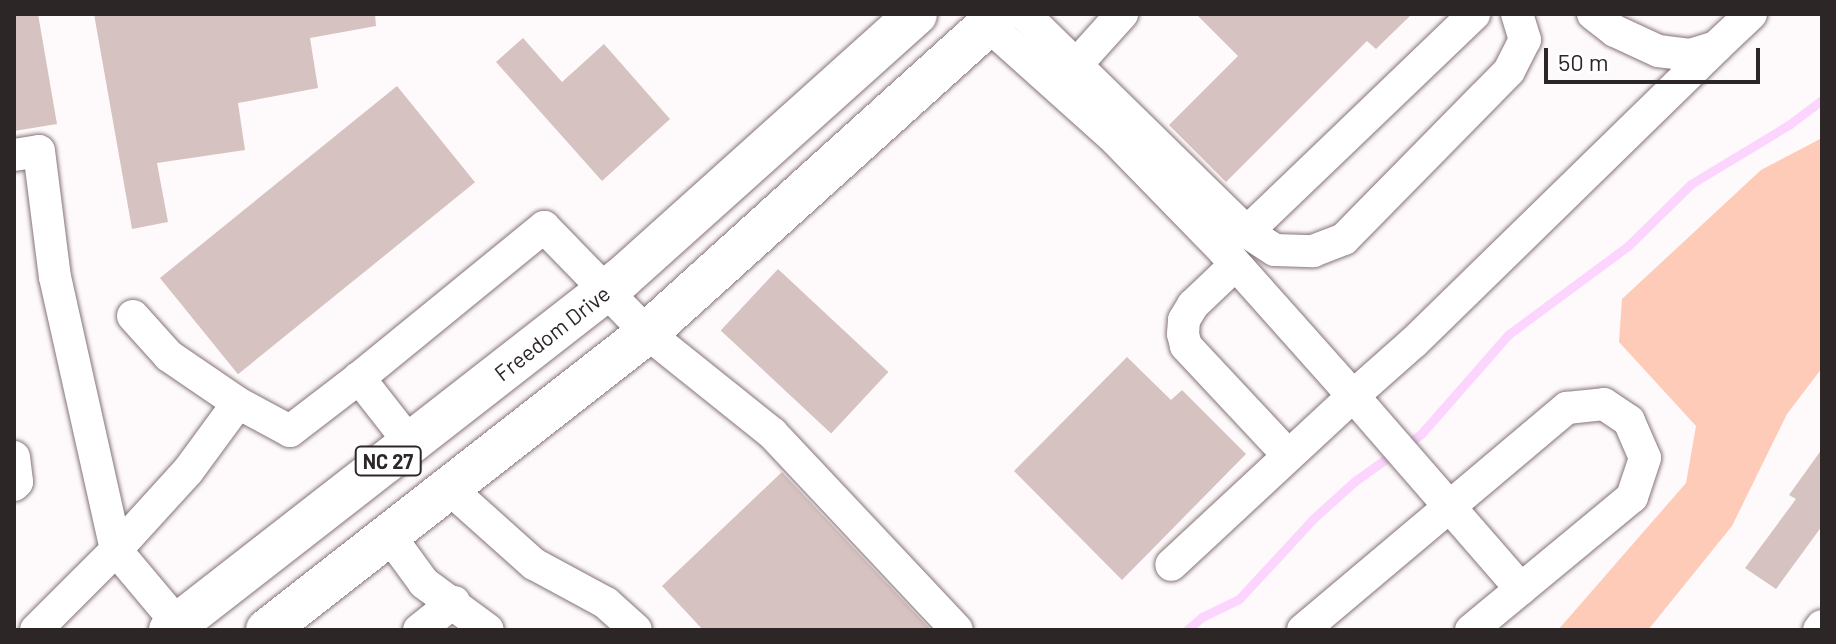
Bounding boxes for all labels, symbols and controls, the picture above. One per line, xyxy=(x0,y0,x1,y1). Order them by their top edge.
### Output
scale bar xyxy=(1548,32,1764,82)
text: 50 m xyxy=(1558,47,1609,76)
street label: Freedom Drive xyxy=(489,280,615,386)
road number: NC 27 xyxy=(354,445,422,477)

